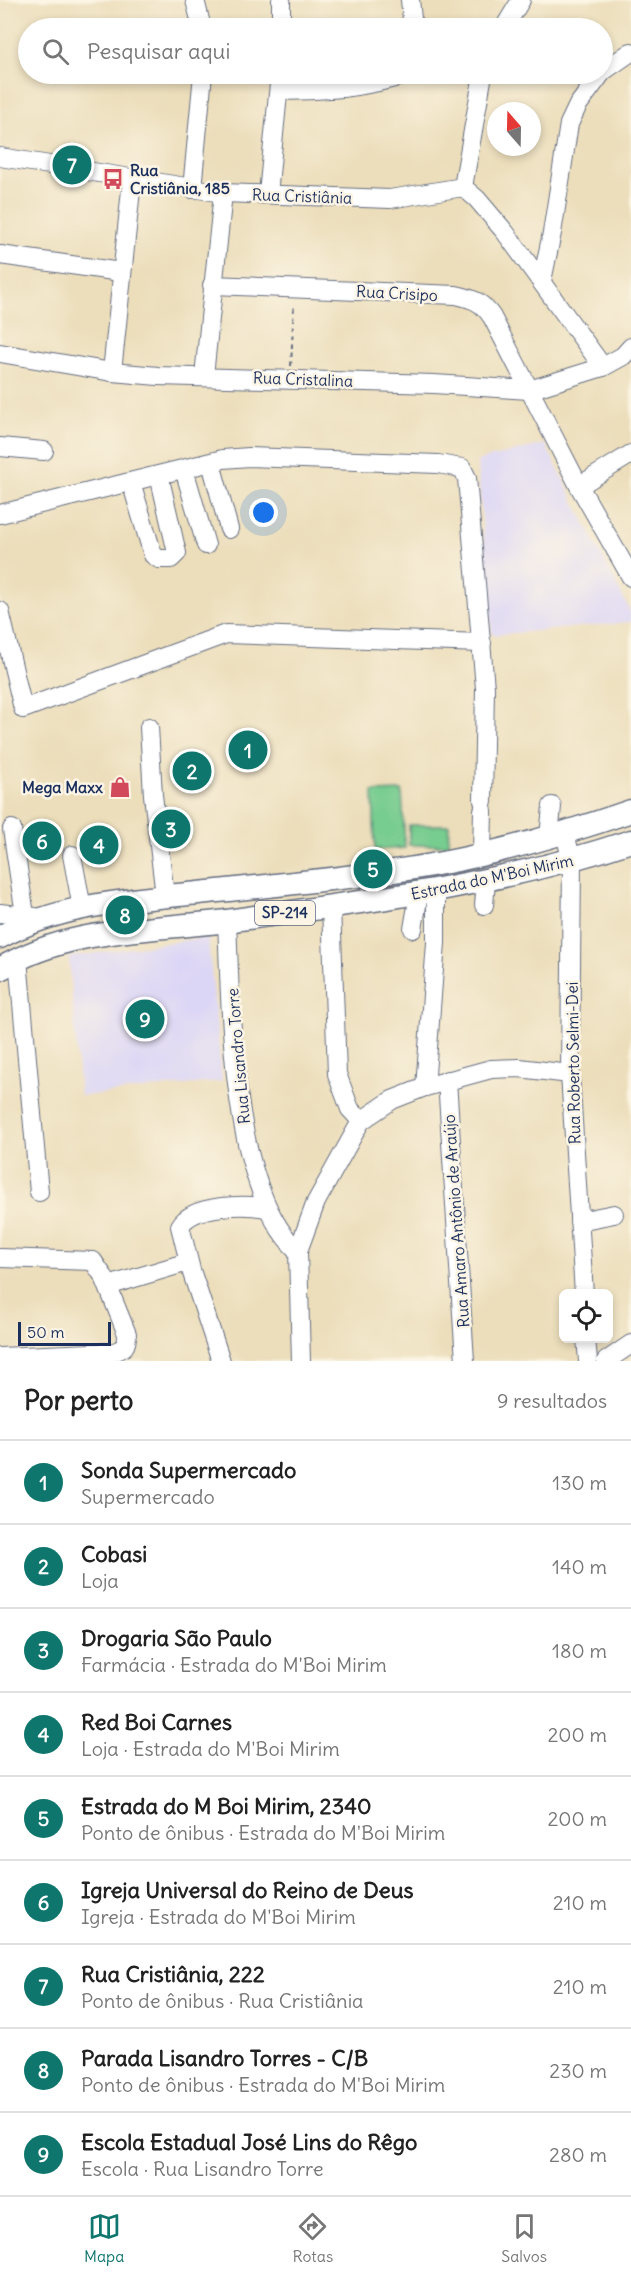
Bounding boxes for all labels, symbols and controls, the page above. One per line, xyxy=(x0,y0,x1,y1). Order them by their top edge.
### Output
search box xyxy=(18,18,613,84)
icon: search xyxy=(39,35,72,68)
text: Pesquisar aqui xyxy=(87,37,230,65)
north arrow xyxy=(487,102,541,156)
pin: 7 xyxy=(52,142,92,188)
place label: Rua Cristiânia, 185 xyxy=(130,160,230,198)
bus stop icon: Rua Cristiânia, 185 xyxy=(101,167,125,191)
street label: Rua Cristiânia xyxy=(252,184,352,208)
street label: Rua Crisipo xyxy=(356,281,438,305)
street label: Rua Cristalina xyxy=(253,367,353,391)
your location xyxy=(249,498,278,527)
pin: 1 xyxy=(228,728,268,772)
pin: 2 xyxy=(172,748,212,794)
shop icon: Mega Maxx xyxy=(108,775,132,799)
place label: Mega Maxx xyxy=(22,777,103,798)
pin: 3 xyxy=(152,806,190,852)
pin: 6 xyxy=(22,818,62,864)
pin: 4 xyxy=(80,822,118,868)
pin: 5 xyxy=(354,846,392,892)
street label: Estrada do M'Boi Mirim xyxy=(409,850,575,904)
pin: 8 xyxy=(106,892,144,938)
road number: SP-214 xyxy=(255,901,315,925)
street label: Rua Roberto Selmi-Dei xyxy=(562,982,584,1144)
street label: Rua Lisandro Torre xyxy=(222,987,254,1125)
pin: 9 xyxy=(126,996,164,1042)
street label: Rua Amaro Antônio de Araújo xyxy=(439,1114,473,1328)
map controls xyxy=(559,1289,613,1343)
button: locate xyxy=(559,1289,613,1343)
scale bar xyxy=(18,1319,111,1346)
text: 50 m xyxy=(27,1322,65,1342)
text: Por perto xyxy=(24,1384,133,1417)
text: 9 resultados xyxy=(497,1388,607,1413)
text: Sonda Supermercado xyxy=(81,1456,296,1484)
text: 1 xyxy=(40,1470,47,1495)
text: 130 m xyxy=(552,1470,607,1495)
text: Supermercado xyxy=(81,1484,215,1509)
text: Cobasi xyxy=(81,1540,147,1568)
text: 2 xyxy=(38,1554,49,1579)
text: 140 m xyxy=(552,1554,607,1579)
text: Loja xyxy=(81,1568,119,1593)
text: Drogaria São Paulo xyxy=(81,1624,272,1652)
text: 3 xyxy=(38,1638,49,1663)
text: 180 m xyxy=(552,1638,607,1663)
text: Farmácia · Estrada do M'Boi Mirim xyxy=(81,1652,387,1677)
text: Red Boi Carnes xyxy=(81,1708,232,1736)
text: 4 xyxy=(38,1722,49,1747)
text: 200 m xyxy=(547,1722,607,1747)
text: Loja · Estrada do M'Boi Mirim xyxy=(81,1736,340,1761)
text: Estrada do M Boi Mirim, 2340 xyxy=(81,1792,371,1820)
text: 5 xyxy=(38,1806,49,1831)
text: 200 m xyxy=(547,1806,607,1831)
text: Ponto de ônibus · Estrada do M'Boi Mirim xyxy=(81,1820,445,1845)
text: Igreja Universal do Reino de Deus xyxy=(81,1876,414,1904)
text: 6 xyxy=(38,1890,49,1915)
text: 210 m xyxy=(553,1890,607,1915)
text: Igreja · Estrada do M'Boi Mirim xyxy=(81,1904,356,1929)
text: Rua Cristiânia, 222 xyxy=(81,1960,265,1988)
text: 7 xyxy=(39,1974,48,1999)
text: 210 m xyxy=(553,1974,607,1999)
text: Ponto de ônibus · Rua Cristiânia xyxy=(81,1988,364,2013)
text: Parada Lisandro Torres - C/B xyxy=(81,2044,368,2072)
text: 8 xyxy=(38,2058,49,2083)
text: 230 m xyxy=(549,2058,607,2083)
text: Ponto de ônibus · Estrada do M'Boi Mirim xyxy=(81,2072,445,2097)
text: Escola Estadual José Lins do Rêgo xyxy=(81,2128,417,2156)
text: 9 xyxy=(38,2142,49,2167)
text: 280 m xyxy=(549,2142,607,2167)
text: Escola · Rua Lisandro Torre xyxy=(81,2156,323,2181)
tab: Mapa xyxy=(84,2210,124,2266)
tab: Rotas xyxy=(292,2210,333,2266)
tab: Salvos xyxy=(501,2210,547,2266)

